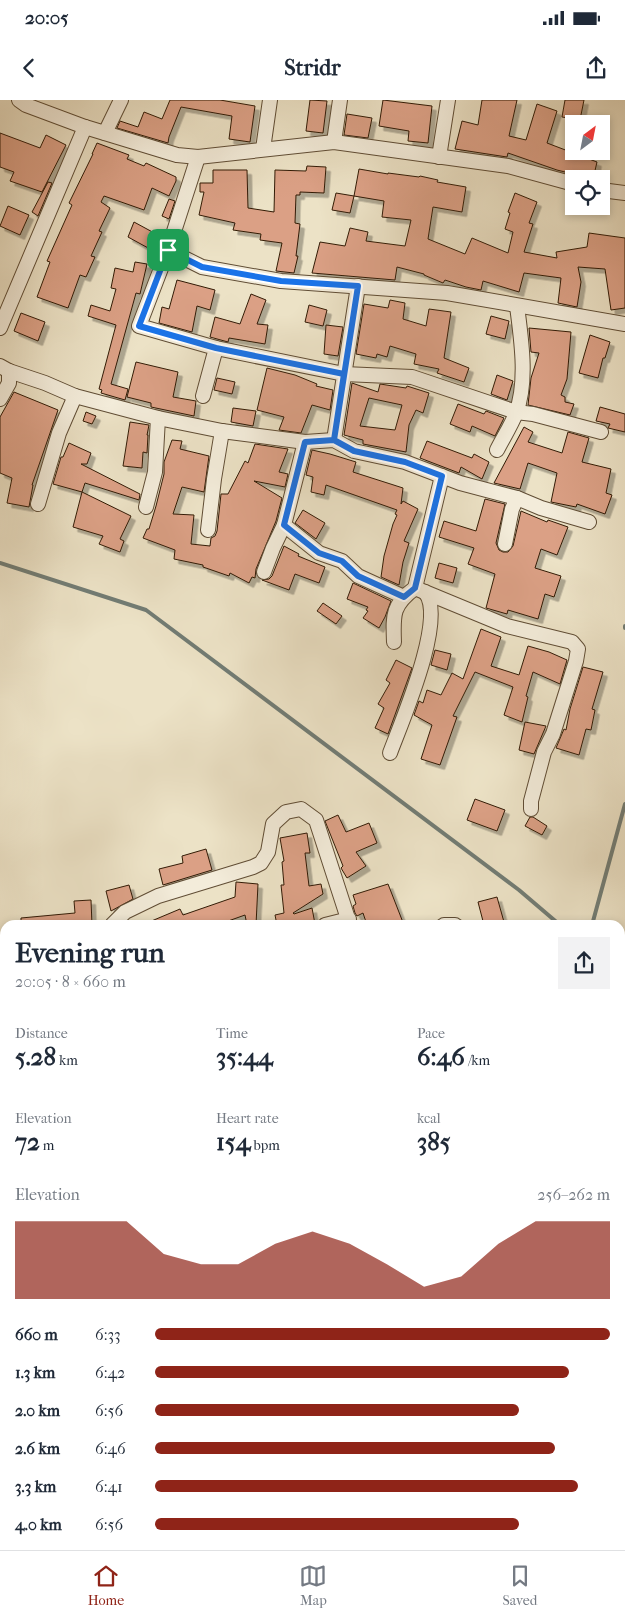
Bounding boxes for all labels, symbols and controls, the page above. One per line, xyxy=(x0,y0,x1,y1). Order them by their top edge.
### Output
text: 20:05 xyxy=(25,7,69,29)
icon: back xyxy=(15,54,43,82)
icon: share xyxy=(582,54,610,82)
text: Stridr xyxy=(284,55,341,81)
north arrow xyxy=(565,115,610,160)
map controls xyxy=(565,115,610,215)
button: locate xyxy=(565,170,610,215)
pin xyxy=(147,229,189,271)
icon: arrive xyxy=(154,236,182,264)
text: Evening run xyxy=(15,936,165,969)
button: share xyxy=(558,937,610,989)
text: 20:05 · 8 × 660 m xyxy=(15,972,126,991)
text: Distance xyxy=(15,1025,68,1042)
text: Time xyxy=(216,1025,248,1042)
text: Pace xyxy=(417,1025,445,1042)
text: 5.28 xyxy=(15,1042,56,1071)
text: 35:44 xyxy=(216,1042,273,1071)
text: 6:46 xyxy=(417,1042,465,1071)
text: km xyxy=(56,1052,78,1069)
text: /km xyxy=(465,1052,490,1069)
text: Elevation xyxy=(15,1110,72,1127)
text: Heart rate xyxy=(216,1110,279,1127)
text: kcal xyxy=(417,1110,441,1127)
text: 72 xyxy=(15,1127,40,1156)
text: 154 xyxy=(216,1127,250,1156)
text: 385 xyxy=(417,1127,451,1156)
text: m xyxy=(40,1137,55,1154)
text: bpm xyxy=(250,1137,280,1154)
text: Elevation xyxy=(15,1185,80,1204)
text: 256–262 m xyxy=(537,1185,610,1204)
text: 660 m xyxy=(15,1325,58,1344)
text: 6:33 xyxy=(95,1325,121,1344)
text: 1.3 km xyxy=(15,1363,55,1382)
text: 6:42 xyxy=(95,1363,125,1382)
text: 2.0 km xyxy=(15,1401,60,1420)
text: 6:56 xyxy=(95,1401,123,1420)
text: 2.6 km xyxy=(15,1439,60,1458)
text: 6:46 xyxy=(95,1439,126,1458)
text: 3.3 km xyxy=(15,1477,56,1496)
text: 6:41 xyxy=(95,1477,123,1496)
text: 4.0 km xyxy=(15,1515,62,1534)
text: 6:56 xyxy=(95,1515,123,1534)
tab: Home xyxy=(88,1562,124,1609)
tab: Map xyxy=(299,1562,327,1609)
tab: Saved xyxy=(503,1562,537,1609)

